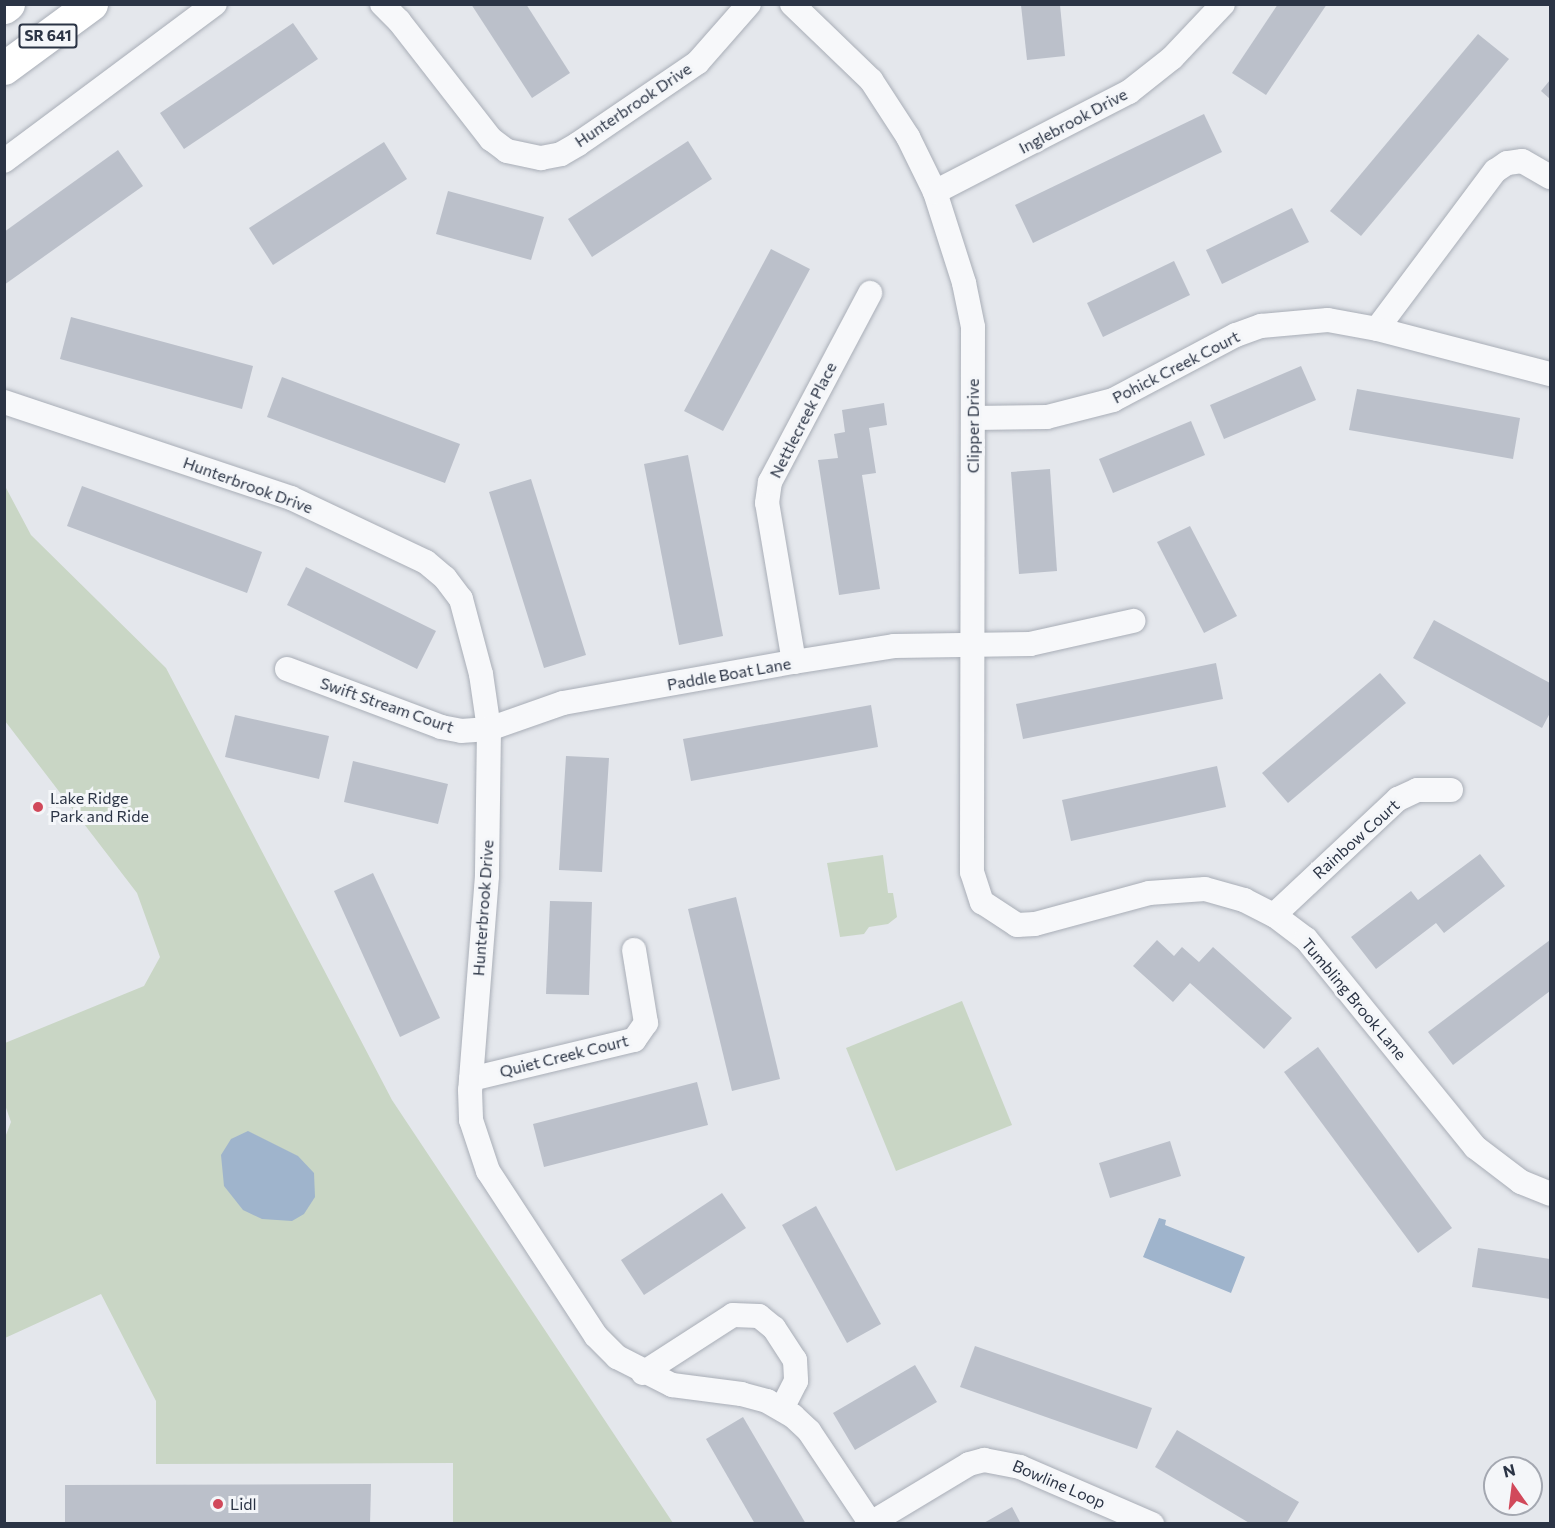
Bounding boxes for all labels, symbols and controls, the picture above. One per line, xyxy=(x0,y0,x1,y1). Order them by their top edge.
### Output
road number: SR 641 xyxy=(18,24,78,48)
street label: Hunterbrook Drive xyxy=(571,59,695,151)
street label: Inglebrook Drive xyxy=(1016,84,1130,158)
street label: Pohick Creek Court xyxy=(1109,327,1243,407)
street label: Nettlecreek Place xyxy=(766,359,840,481)
street label: Clipper Drive xyxy=(963,379,983,473)
street label: Hunterbrook Drive xyxy=(181,453,315,517)
street label: Paddle Boat Lane xyxy=(666,654,792,694)
street label: Swift Stream Court xyxy=(318,673,456,737)
place label: Lake Ridge Park and Ride xyxy=(50,788,149,826)
street label: Rainbow Court xyxy=(1309,795,1403,883)
marker: Lake Ridge Park and Ride xyxy=(31,800,45,814)
street label: Hunterbrook Drive xyxy=(469,839,497,977)
street label: Tumbling Brook Lane xyxy=(1298,934,1410,1064)
street label: Quiet Creek Court xyxy=(498,1031,630,1081)
street label: Bowline Loop xyxy=(1010,1456,1108,1512)
north arrow xyxy=(1483,1456,1543,1516)
text: N xyxy=(1501,1459,1517,1481)
place label: Lidl xyxy=(230,1494,257,1514)
marker: Lidl xyxy=(211,1497,225,1511)

